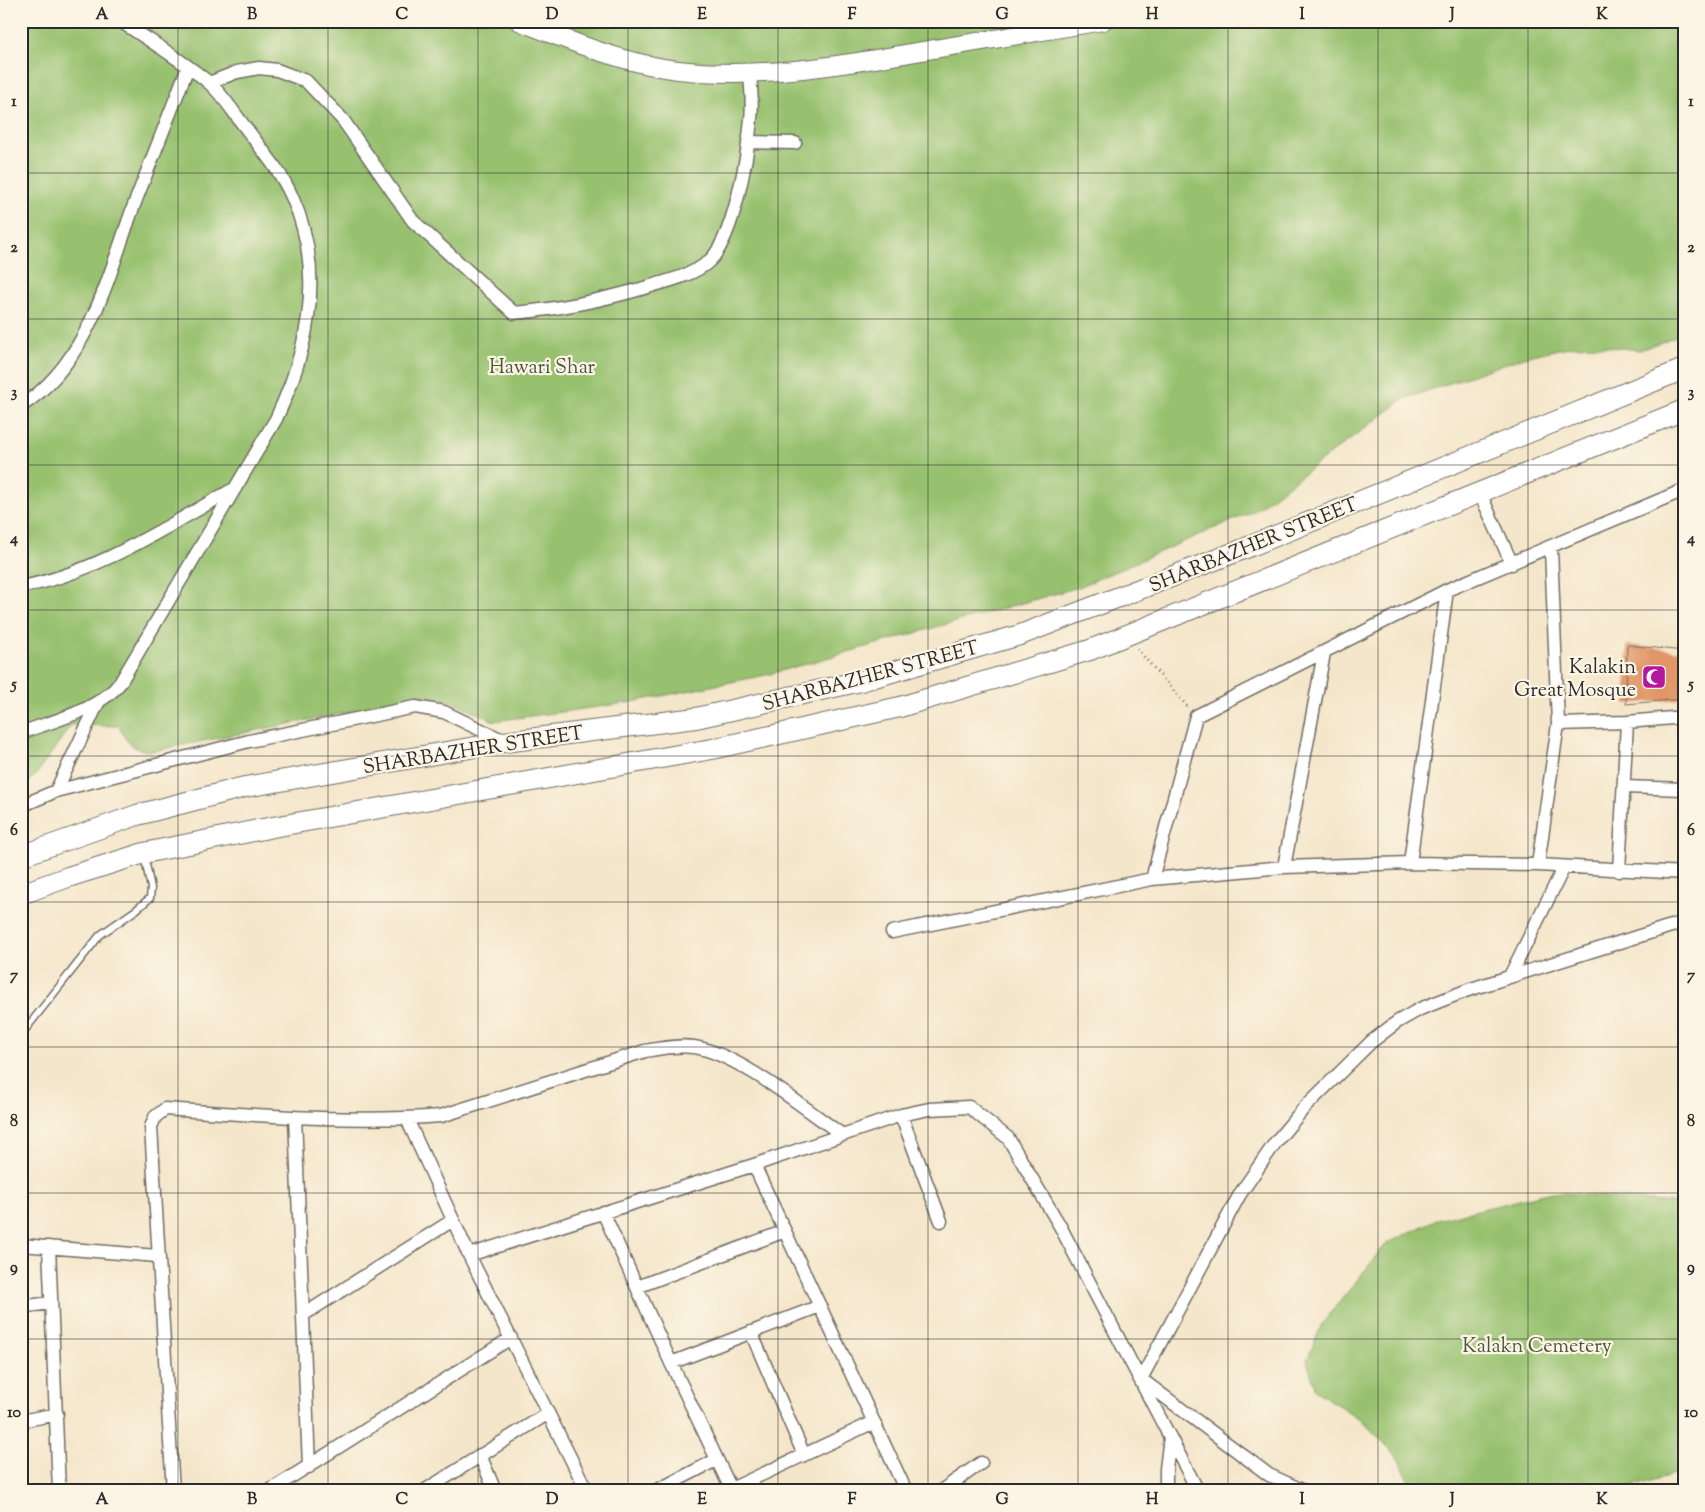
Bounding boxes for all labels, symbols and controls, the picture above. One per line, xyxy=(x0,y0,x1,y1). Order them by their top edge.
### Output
text: A xyxy=(96,4,109,27)
text: B xyxy=(247,4,257,27)
text: C xyxy=(396,4,409,27)
text: D xyxy=(546,4,559,27)
text: E xyxy=(697,4,707,27)
text: F xyxy=(848,4,857,27)
text: G xyxy=(995,4,1009,27)
text: H xyxy=(1146,4,1159,27)
text: I xyxy=(1299,4,1305,27)
text: J xyxy=(1448,4,1455,27)
text: K xyxy=(1596,4,1608,27)
text: 1 xyxy=(11,91,17,114)
text: 1 xyxy=(1688,91,1694,114)
text: 2 xyxy=(10,237,18,260)
text: 2 xyxy=(1687,237,1695,260)
park label: Hawari Shar xyxy=(489,354,596,383)
text: 3 xyxy=(11,382,18,405)
text: 3 xyxy=(1688,382,1695,405)
street label: SHARBAZHER STREET xyxy=(1145,491,1363,602)
text: 4 xyxy=(9,528,18,551)
text: 4 xyxy=(1686,528,1695,551)
street label: SHARBAZHER STREET xyxy=(759,635,982,720)
place label: Kalakin Great Mosque xyxy=(1514,654,1636,706)
mosque icon: Kalakin Great Mosque xyxy=(1641,664,1667,690)
text: 5 xyxy=(9,674,17,697)
text: 5 xyxy=(1686,674,1694,697)
street label: SHARBAZHER STREET xyxy=(361,720,586,783)
text: 6 xyxy=(10,820,18,843)
text: 6 xyxy=(1687,820,1695,843)
text: 7 xyxy=(10,965,19,988)
text: 7 xyxy=(1687,965,1696,988)
text: 8 xyxy=(10,1111,18,1134)
text: 8 xyxy=(1687,1111,1695,1134)
text: 9 xyxy=(10,1257,18,1280)
text: 9 xyxy=(1687,1257,1695,1280)
park label: Kalakn Cemetery xyxy=(1462,1333,1612,1362)
text: 10 xyxy=(7,1402,21,1425)
text: 10 xyxy=(1684,1402,1698,1425)
text: A xyxy=(96,1489,109,1512)
text: B xyxy=(247,1489,257,1512)
text: C xyxy=(396,1489,409,1512)
text: D xyxy=(546,1489,559,1512)
text: E xyxy=(697,1489,707,1512)
text: F xyxy=(848,1489,857,1512)
text: G xyxy=(995,1489,1009,1512)
text: H xyxy=(1146,1489,1159,1512)
text: I xyxy=(1299,1489,1305,1512)
text: J xyxy=(1448,1489,1455,1512)
text: K xyxy=(1596,1489,1608,1512)

